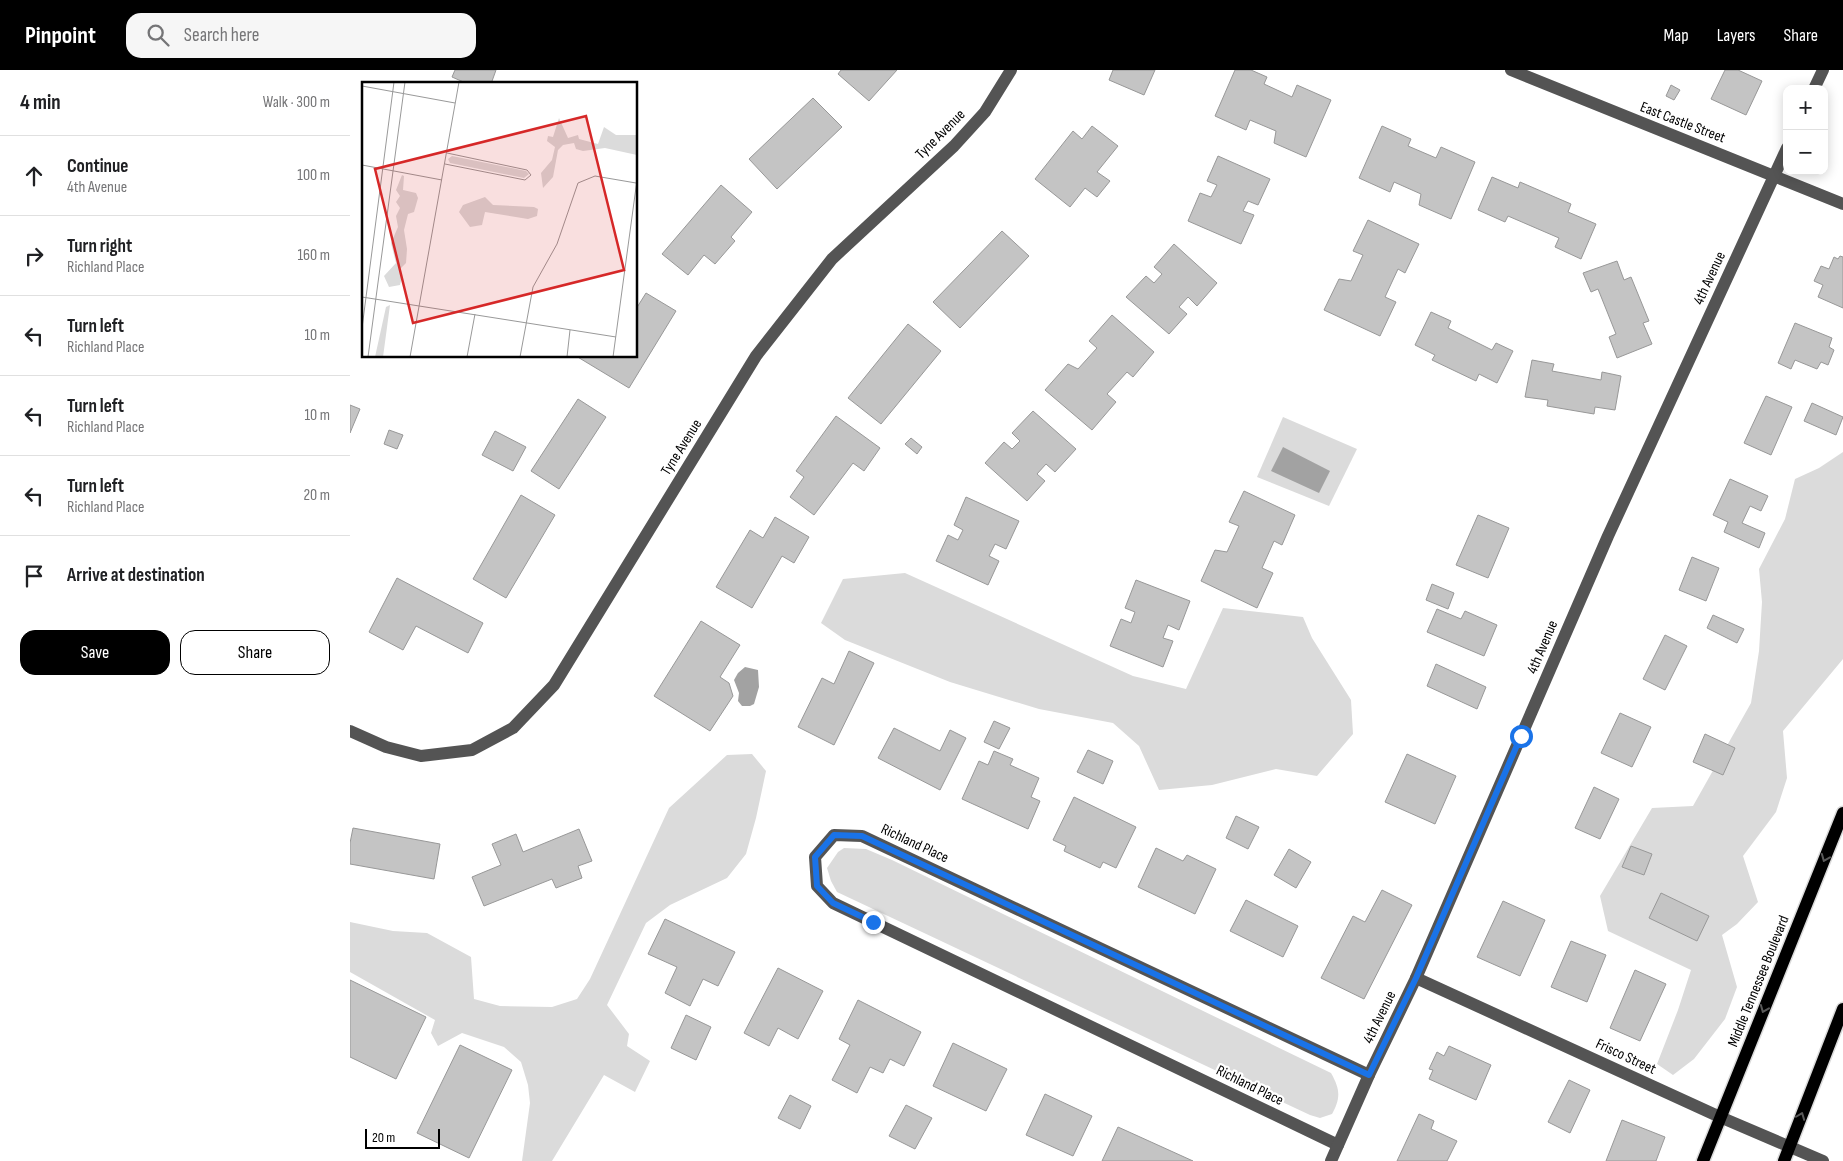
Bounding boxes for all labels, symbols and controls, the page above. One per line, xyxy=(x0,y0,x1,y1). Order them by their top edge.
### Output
search box xyxy=(126,13,476,58)
text: Pinpoint xyxy=(25,21,96,50)
icon: search xyxy=(144,21,172,49)
text: Search here xyxy=(184,24,259,47)
text: Map xyxy=(1664,25,1689,46)
text: Layers xyxy=(1717,25,1756,46)
text: Share xyxy=(1784,25,1818,46)
inset map xyxy=(362,82,638,358)
map controls xyxy=(1783,85,1828,175)
button: + xyxy=(1783,85,1828,130)
text: 4 min xyxy=(20,90,61,115)
text: Walk · 300 m xyxy=(263,93,330,112)
street label: East Castle Street xyxy=(1638,98,1728,148)
street label: Tyne Avenue xyxy=(911,105,969,163)
button: − xyxy=(1783,130,1828,175)
text: Continue xyxy=(67,155,128,178)
icon: ahead xyxy=(20,162,48,190)
text: 100 m xyxy=(297,166,330,185)
text: 4th Avenue xyxy=(67,178,127,197)
text: Turn right xyxy=(67,235,132,258)
icon: right xyxy=(20,242,48,270)
text: 160 m xyxy=(297,246,330,265)
street label: 4th Avenue xyxy=(1689,249,1730,308)
text: Richland Place xyxy=(67,258,144,277)
text: Turn left xyxy=(67,315,124,338)
icon: left xyxy=(20,322,48,350)
text: 10 m xyxy=(304,326,330,345)
text: Richland Place xyxy=(67,338,144,357)
text: Turn left xyxy=(67,395,124,418)
icon: left xyxy=(20,402,48,430)
text: 10 m xyxy=(304,406,330,425)
street label: Tyne Avenue xyxy=(657,416,706,479)
text: Richland Place xyxy=(67,418,144,437)
text: Turn left xyxy=(67,475,124,498)
icon: left xyxy=(20,482,48,510)
text: 20 m xyxy=(303,486,330,505)
text: Richland Place xyxy=(67,498,144,517)
icon: arrive xyxy=(20,562,48,590)
text: Arrive at destination xyxy=(67,564,205,587)
street label: 4th Avenue xyxy=(1523,618,1562,677)
button: Save xyxy=(20,630,170,675)
button: Share xyxy=(180,630,330,675)
route start xyxy=(1510,725,1533,748)
street label: Richland Place xyxy=(878,819,952,867)
one-way arrow xyxy=(1820,854,1830,862)
route end xyxy=(862,911,885,934)
street label: Middle Tennessee Boulevard xyxy=(1723,913,1794,1050)
street label: 4th Avenue xyxy=(1359,988,1400,1047)
one-way arrow xyxy=(1760,1004,1770,1013)
street label: Frisco Street xyxy=(1593,1034,1659,1079)
street label: Richland Place xyxy=(1213,1061,1287,1110)
one-way arrow xyxy=(1796,1112,1806,1120)
scale bar xyxy=(365,1126,440,1149)
text: 20 m xyxy=(372,1129,395,1146)

